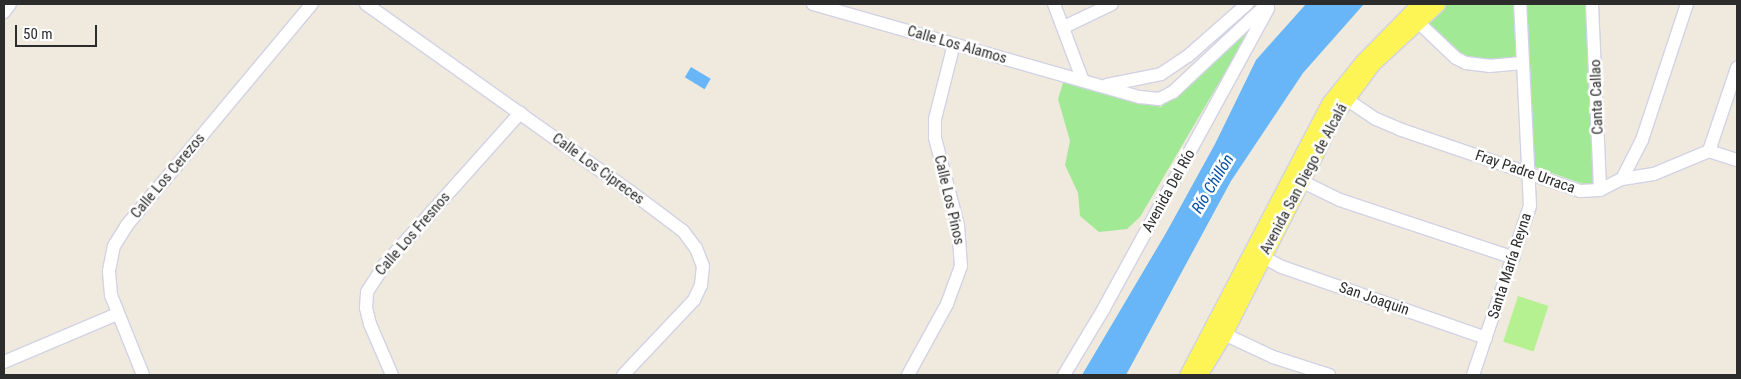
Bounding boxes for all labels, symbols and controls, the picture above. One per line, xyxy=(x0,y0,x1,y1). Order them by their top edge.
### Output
scale bar xyxy=(18,15,100,47)
street label: Calle Los Alamos xyxy=(905,22,1009,68)
text: 50 m xyxy=(23,25,53,43)
street label: Canta Callao xyxy=(1587,59,1607,135)
street label: Avenida San Diego de Alcalá xyxy=(1257,101,1351,257)
street label: Calle Los Cerezos xyxy=(127,130,209,222)
street label: Calle Los Cipreces xyxy=(548,130,648,208)
street label: Avenida Del Río xyxy=(1139,146,1199,236)
street label: Fray Padre Urraca xyxy=(1473,146,1577,198)
water label: Río Chillón xyxy=(1188,151,1238,217)
street label: Calle Los Pinos xyxy=(930,153,968,247)
street label: Calle Los Fresnos xyxy=(372,188,454,280)
street label: Santa María Reyna xyxy=(1484,211,1536,321)
street label: San Joaquin xyxy=(1337,279,1411,319)

